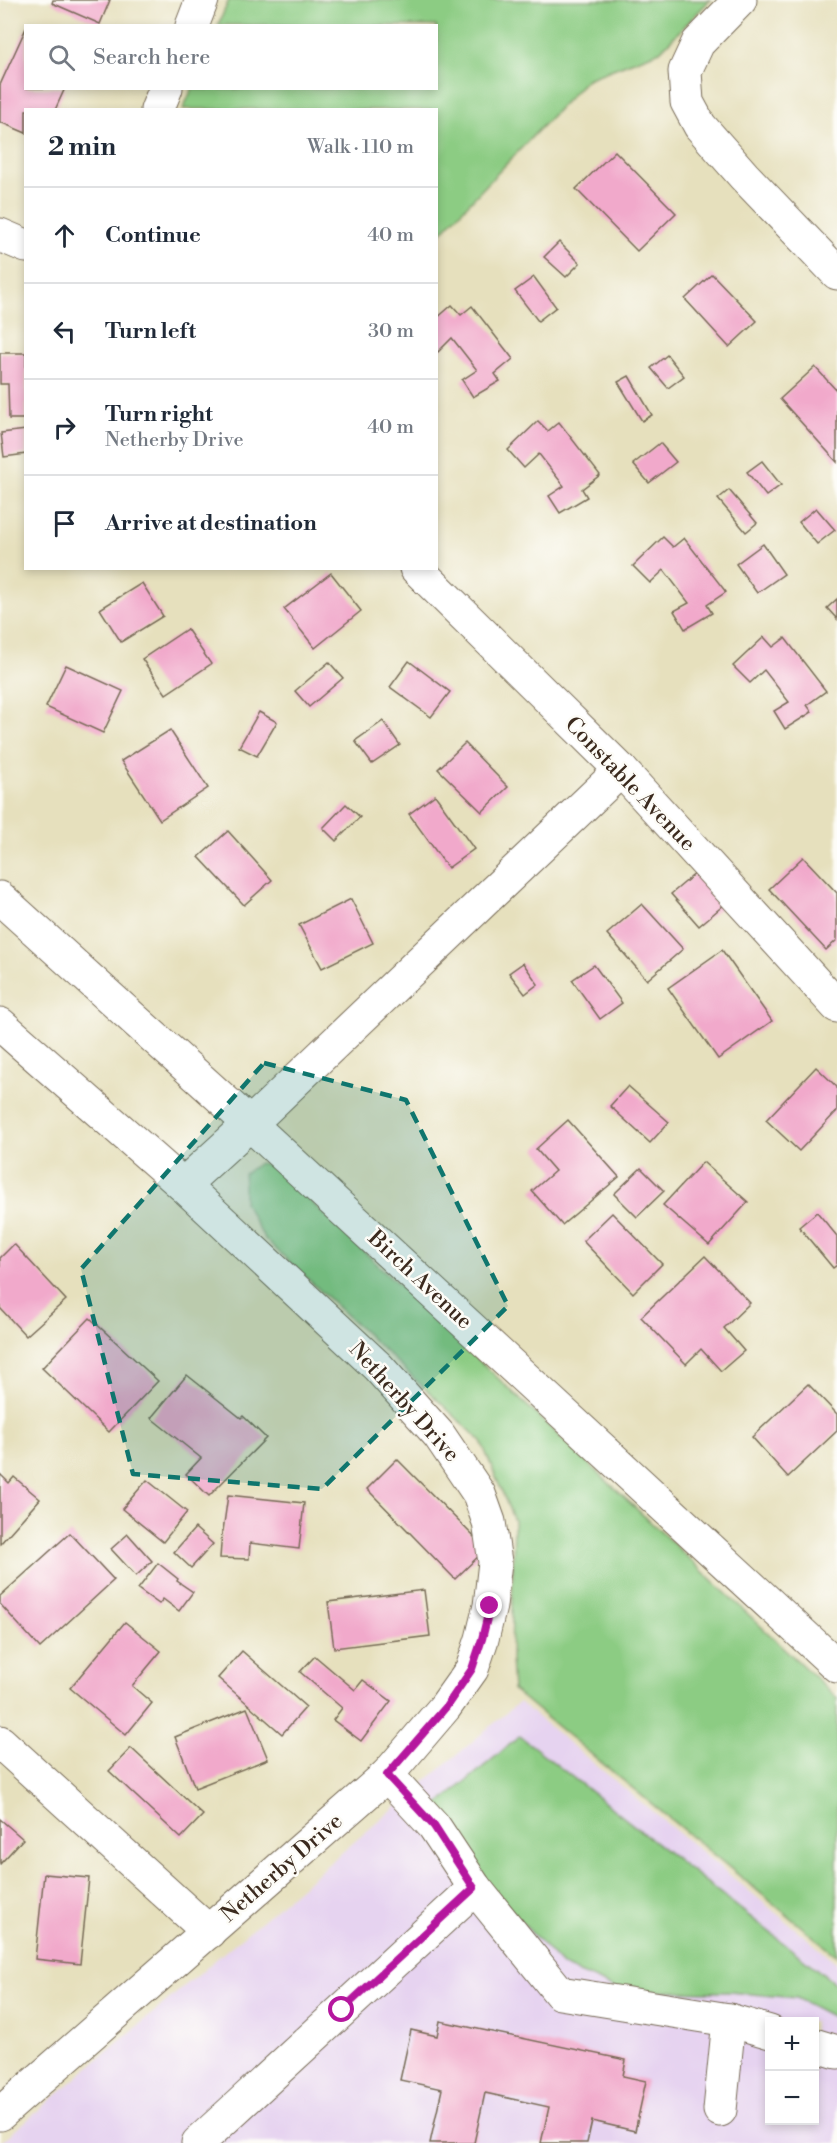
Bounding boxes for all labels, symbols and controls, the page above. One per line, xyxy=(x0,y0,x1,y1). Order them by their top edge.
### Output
search box xyxy=(24,24,438,90)
icon: search xyxy=(45,41,78,74)
text: Search here xyxy=(93,44,210,71)
text: 2 min xyxy=(48,131,116,163)
text: Walk · 110 m xyxy=(307,135,414,160)
icon: ahead xyxy=(48,219,81,252)
text: Continue xyxy=(105,222,201,249)
text: 40 m xyxy=(367,223,414,248)
icon: left xyxy=(48,315,81,348)
text: Turn left xyxy=(105,318,196,345)
text: 30 m xyxy=(368,319,414,344)
text: Turn right xyxy=(105,401,213,428)
icon: right xyxy=(48,411,81,444)
text: 40 m xyxy=(367,415,414,440)
text: Netherby Drive xyxy=(105,428,243,453)
icon: arrive xyxy=(48,507,81,540)
text: Arrive at destination xyxy=(105,510,317,537)
street label: Constable Avenue xyxy=(559,711,701,857)
street label: Birch Avenue xyxy=(361,1224,478,1335)
street label: Netherby Drive xyxy=(343,1336,465,1468)
route end xyxy=(476,1592,502,1618)
street label: Netherby Drive xyxy=(216,1808,348,1928)
route start xyxy=(328,1996,354,2022)
map controls xyxy=(765,2017,819,2125)
button: + xyxy=(765,2017,819,2071)
button: − xyxy=(765,2071,819,2125)

